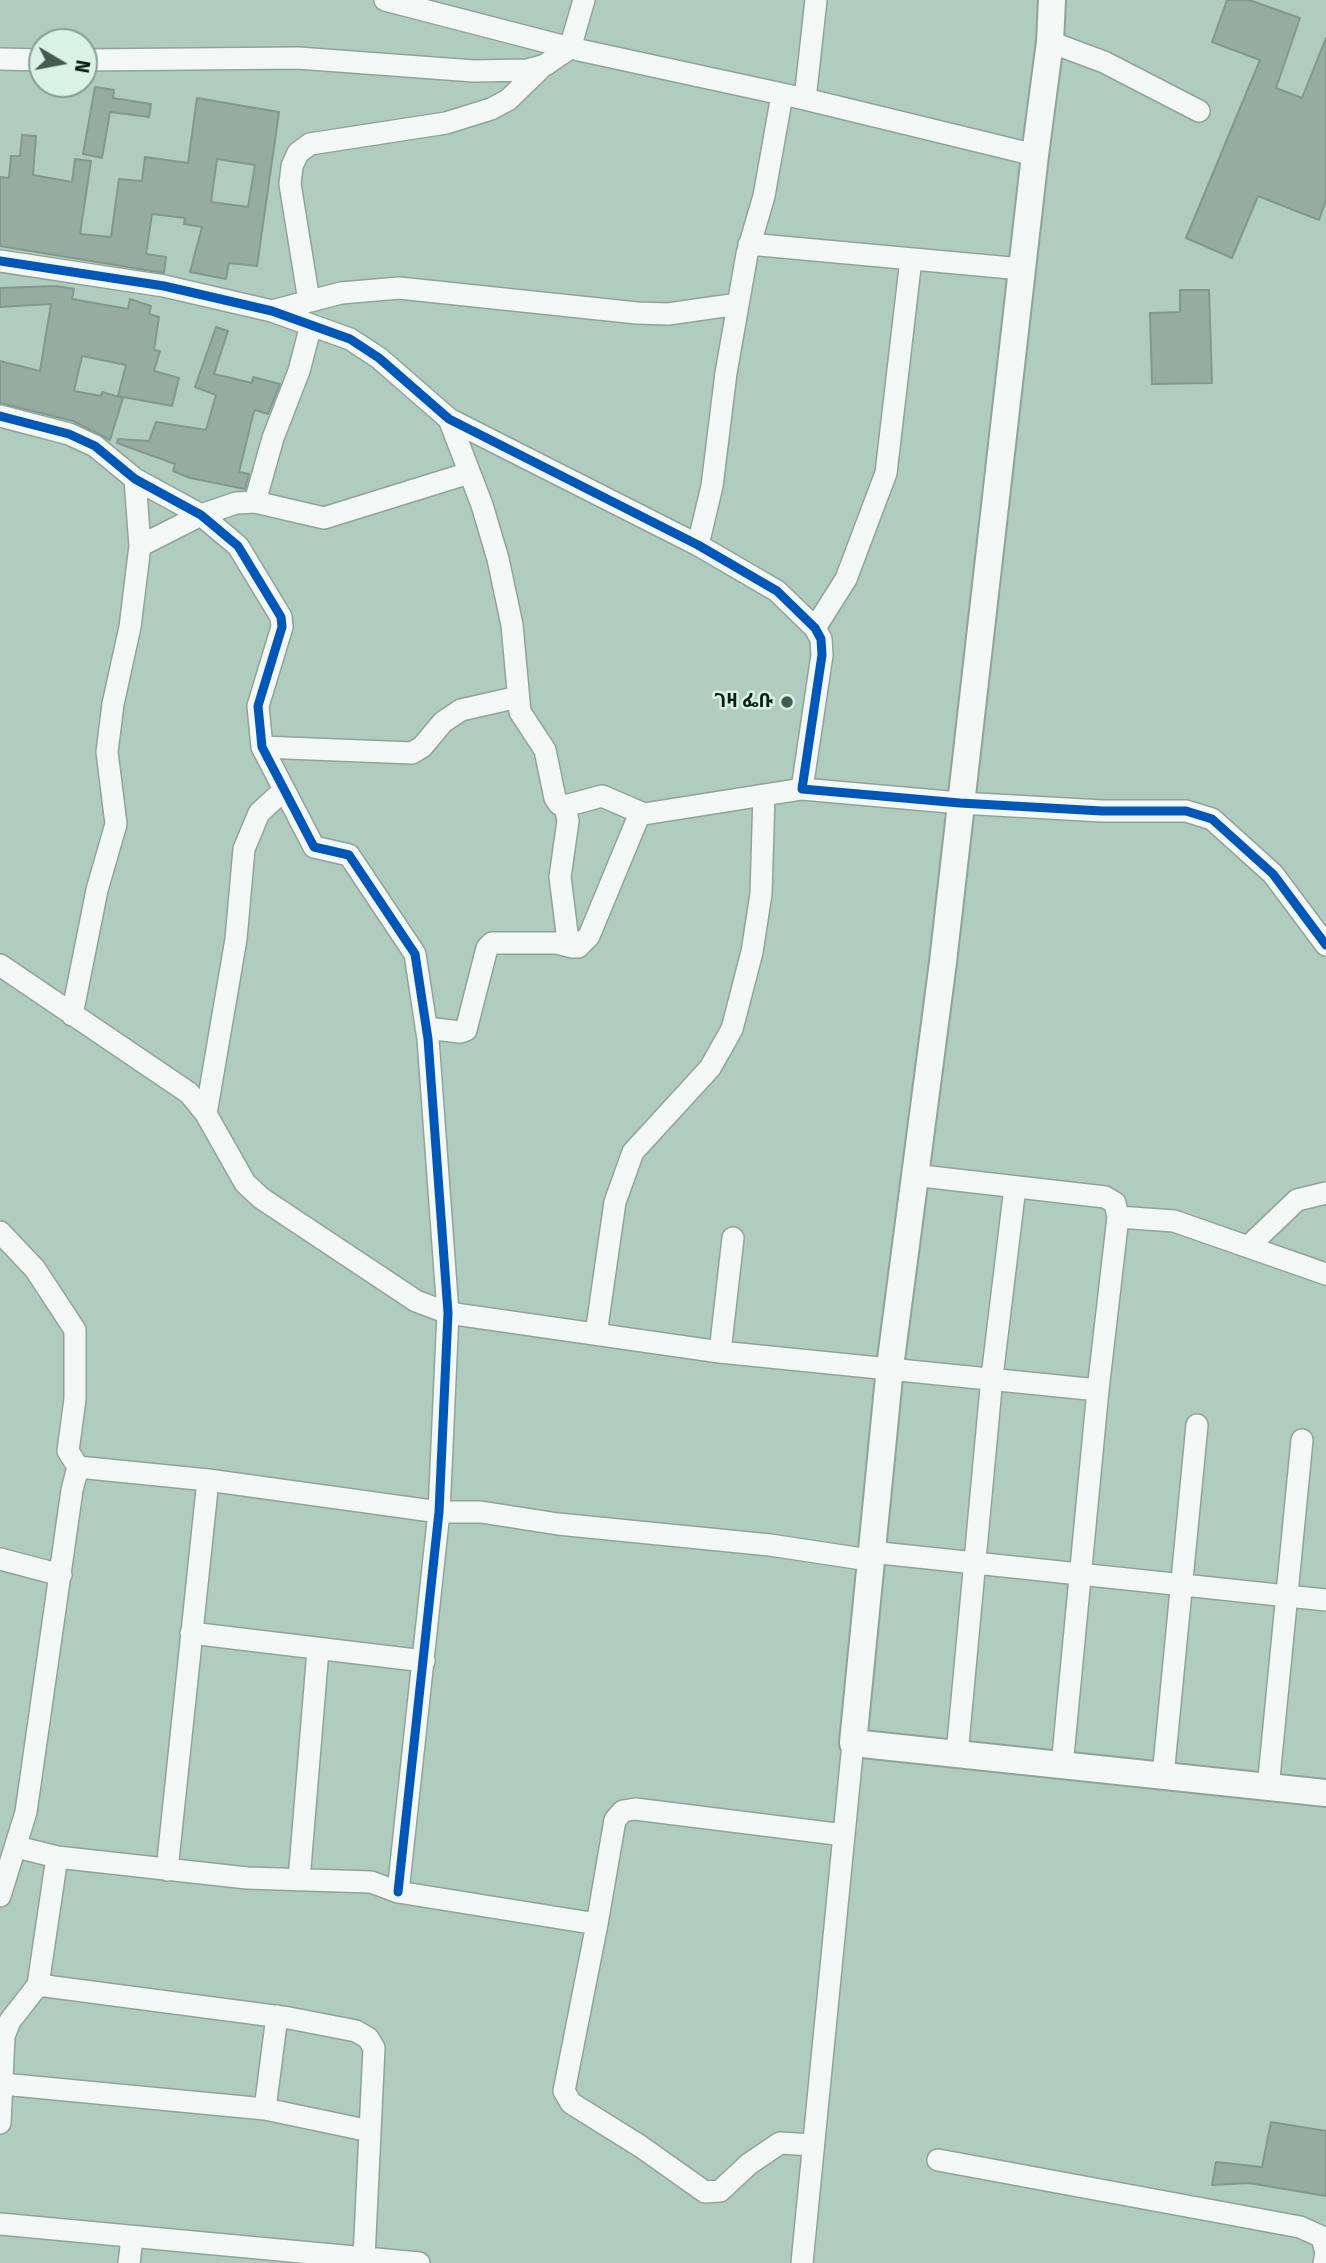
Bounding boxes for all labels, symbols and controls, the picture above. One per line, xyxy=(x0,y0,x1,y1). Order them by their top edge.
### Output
north arrow xyxy=(28,28,98,98)
text: N xyxy=(70,58,95,75)
place label: ገዛ ፌቡ xyxy=(714,691,773,713)
marker: ገዛ ፌቡ xyxy=(779,694,795,710)

